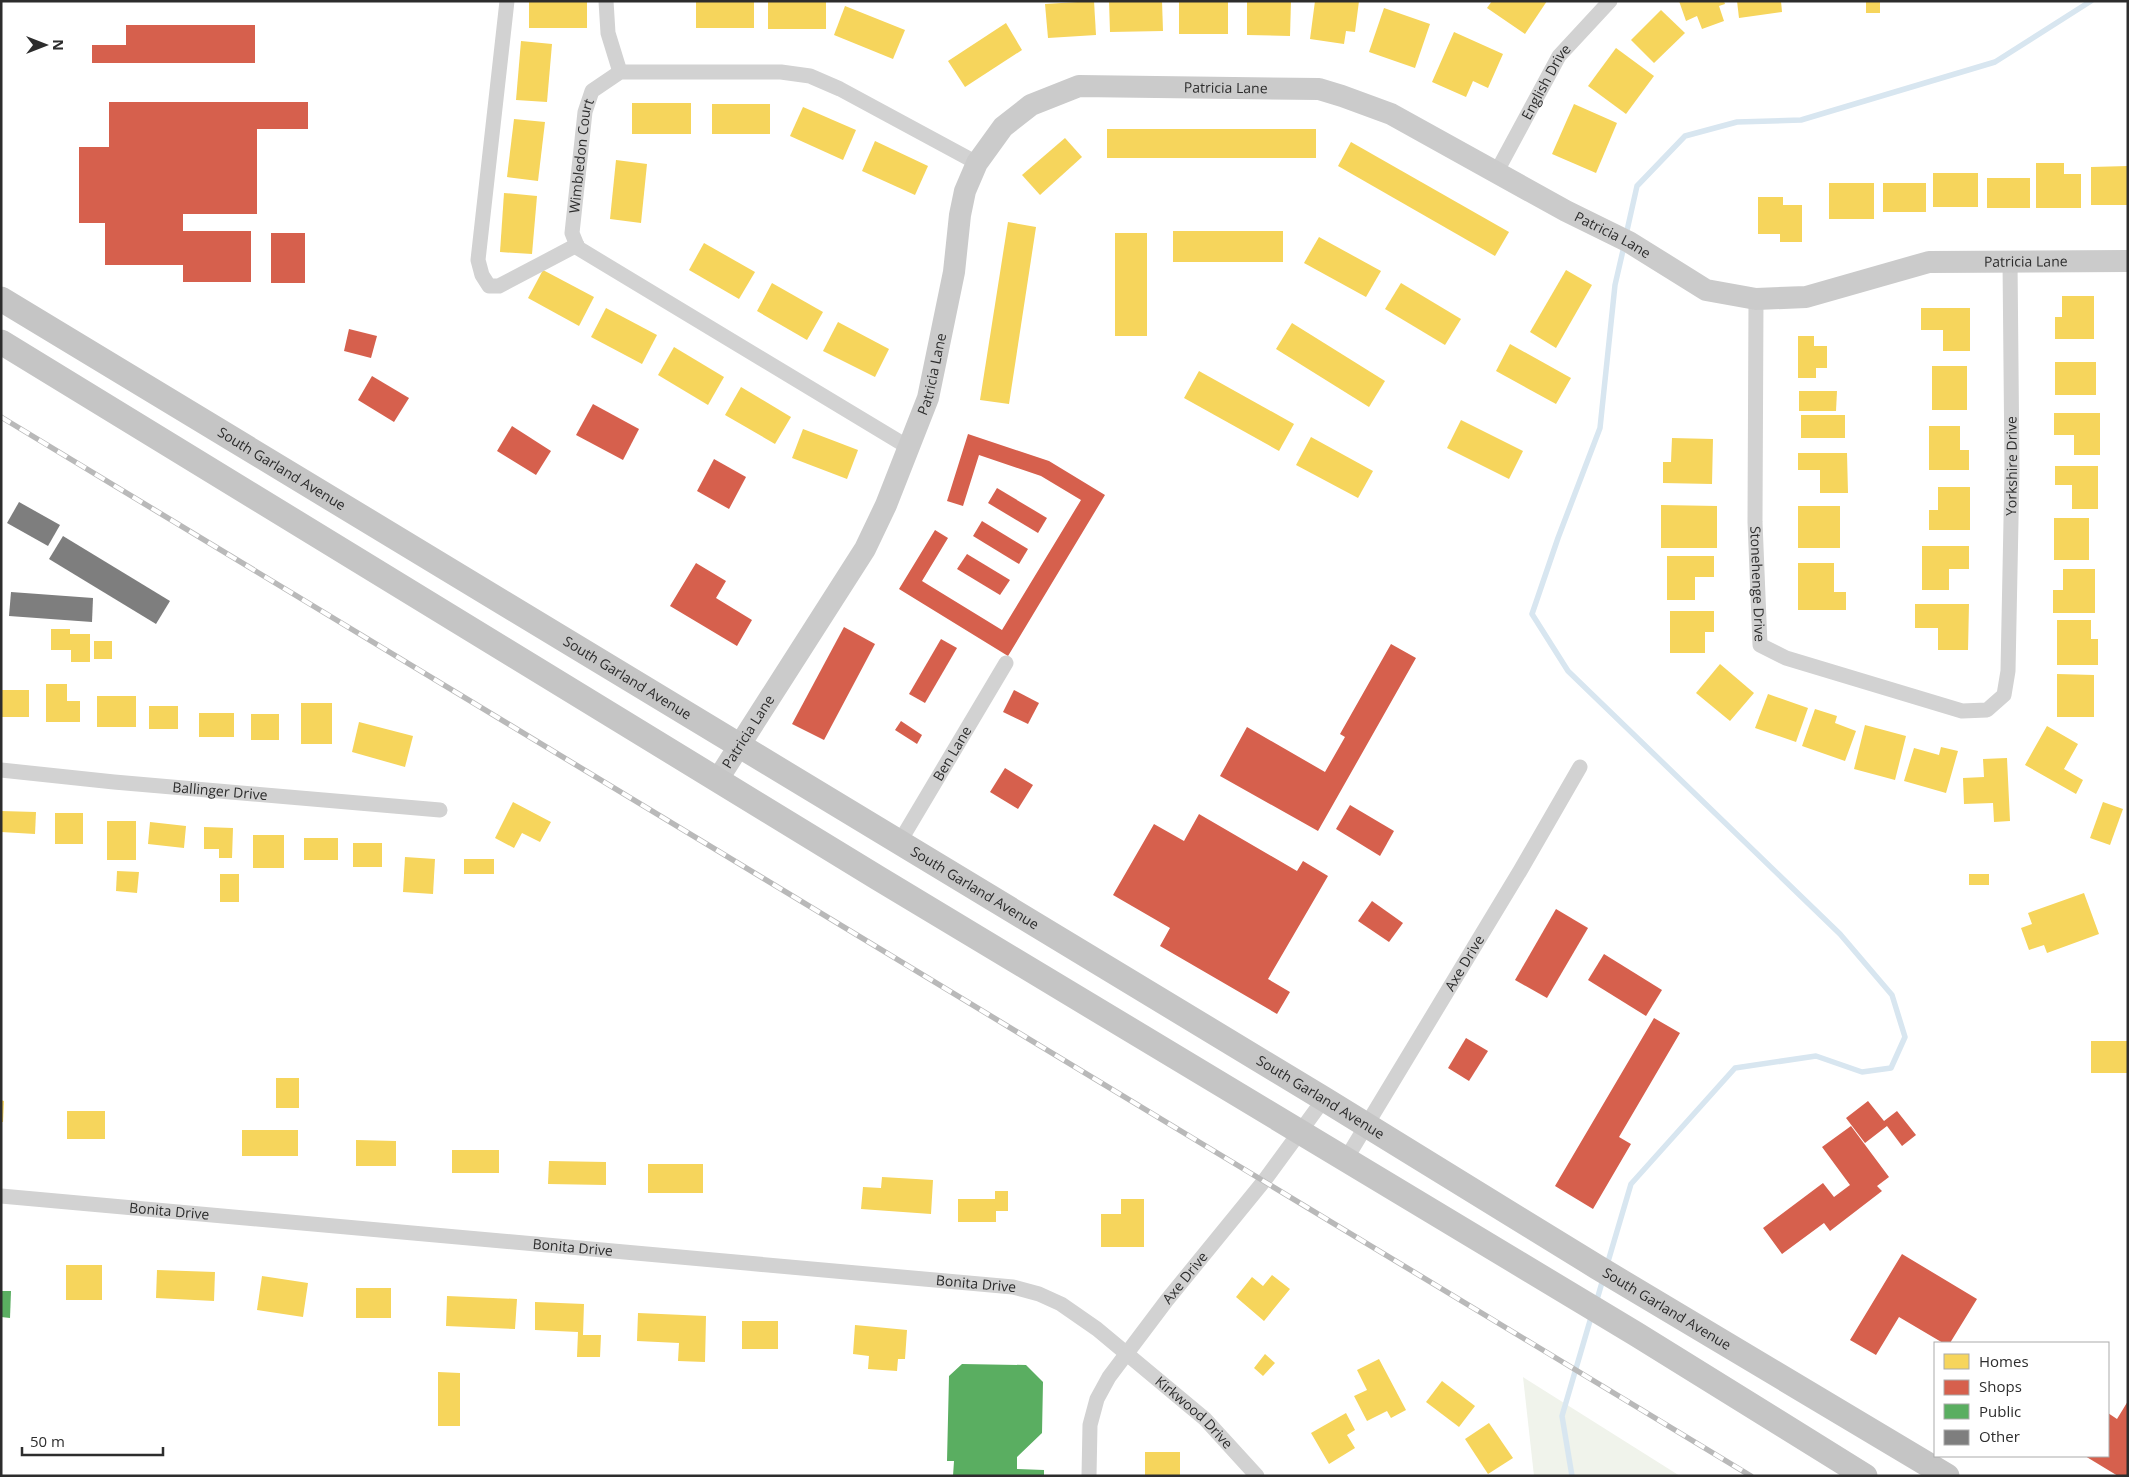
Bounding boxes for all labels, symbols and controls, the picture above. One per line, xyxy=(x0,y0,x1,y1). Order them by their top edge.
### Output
north arrow xyxy=(20,20,70,70)
text: N xyxy=(49,39,68,51)
street label: English Drive xyxy=(1517,39,1575,123)
street label: Patricia Lane xyxy=(1184,77,1268,97)
street label: Wimbledon Court xyxy=(564,96,598,214)
street label: Patricia Lane xyxy=(1571,207,1655,262)
street label: Patricia Lane xyxy=(1984,251,2068,271)
street label: Patricia Lane xyxy=(912,331,950,418)
street label: Yorkshire Drive xyxy=(2001,416,2021,516)
street label: South Garland Avenue xyxy=(214,422,350,514)
street label: Stonehenge Drive xyxy=(1746,526,1770,642)
street label: South Garland Avenue xyxy=(560,631,695,723)
street label: Patricia Lane xyxy=(717,691,778,772)
street label: Ben Lane xyxy=(928,722,975,784)
street label: Ballinger Drive xyxy=(172,777,268,804)
street label: South Garland Avenue xyxy=(907,841,1043,934)
street label: Axe Drive xyxy=(1440,931,1488,994)
street label: South Garland Avenue xyxy=(1253,1050,1388,1143)
street label: Bonita Drive xyxy=(128,1198,210,1224)
street label: Bonita Drive xyxy=(532,1234,614,1260)
street label: Axe Drive xyxy=(1158,1247,1212,1308)
street label: South Garland Avenue xyxy=(1599,1263,1735,1354)
street label: Bonita Drive xyxy=(935,1270,1017,1296)
legend xyxy=(1934,1342,2109,1457)
text: Homes xyxy=(1979,1351,2029,1371)
street label: Kirkwood Drive xyxy=(1151,1371,1238,1453)
text: Shops xyxy=(1979,1376,2022,1396)
text: Public xyxy=(1979,1401,2021,1421)
scale bar xyxy=(22,1424,164,1456)
text: Other xyxy=(1979,1426,2020,1446)
text: 50 m xyxy=(30,1431,65,1451)

